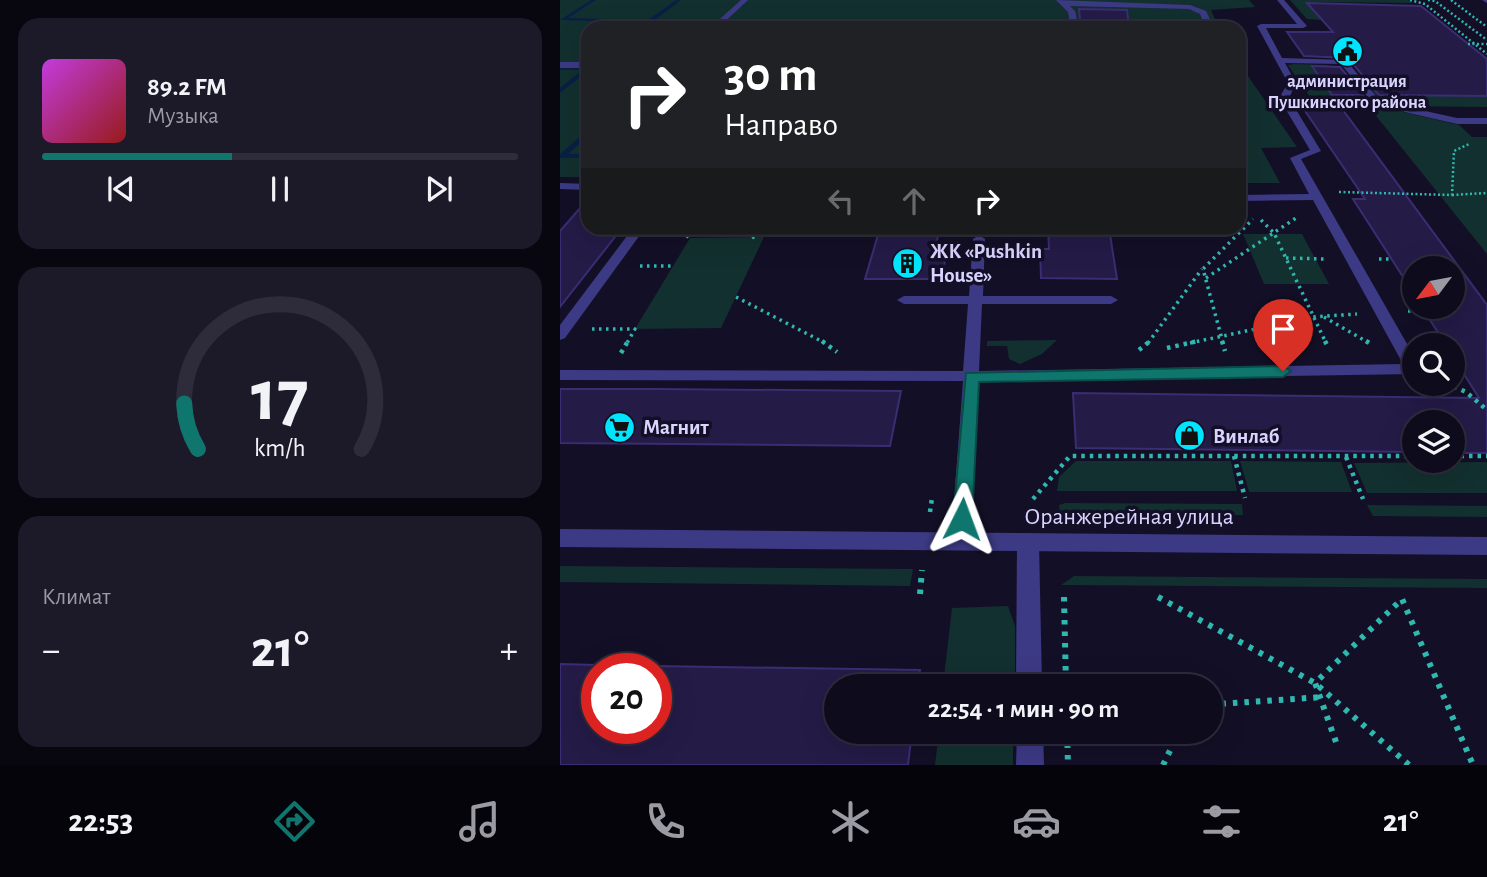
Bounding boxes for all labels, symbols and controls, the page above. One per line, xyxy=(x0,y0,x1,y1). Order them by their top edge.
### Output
public building icon: администрация Пушкинского района xyxy=(1330,34,1364,68)
icon: right xyxy=(609,49,700,140)
text: 30 m xyxy=(724,51,818,100)
place label: администрация Пушкинского района xyxy=(1268,73,1427,112)
text: 89.2 FM xyxy=(147,74,227,100)
text: Музыка xyxy=(147,105,219,128)
text: Направо xyxy=(724,109,838,141)
icon: previous xyxy=(102,170,140,208)
icon: pause xyxy=(261,170,299,208)
icon: next xyxy=(420,170,458,208)
icon: left xyxy=(822,182,860,220)
icon: ahead xyxy=(895,182,933,220)
icon: right xyxy=(968,182,1006,220)
place label: ЖК «Pushkin House» xyxy=(930,241,1042,286)
building icon: ЖК «Pushkin House» xyxy=(890,246,924,280)
north arrow xyxy=(1402,256,1465,318)
map controls xyxy=(1402,256,1465,473)
pin xyxy=(1253,299,1313,371)
icon: arrive xyxy=(1264,310,1302,348)
button: search xyxy=(1402,333,1465,396)
text: 17 xyxy=(251,361,309,434)
supermarket icon: Магнит xyxy=(603,410,637,444)
button: layers xyxy=(1402,410,1465,473)
place label: Магнит xyxy=(643,417,709,438)
shop icon: Винлаб xyxy=(1173,419,1207,453)
place label: Винлаб xyxy=(1213,426,1280,447)
text: km/h xyxy=(254,435,306,460)
position arrow xyxy=(925,482,999,556)
street label: Оранжерейная улица xyxy=(1024,505,1234,529)
text: Климат xyxy=(42,586,111,609)
text: 21° xyxy=(251,624,309,676)
text: − xyxy=(42,632,60,670)
text: + xyxy=(500,632,518,670)
speed limit sign: 20 xyxy=(581,653,672,744)
text: 22:54 · 1 мин · 90 m xyxy=(928,696,1119,722)
icon: directions xyxy=(270,797,319,846)
icon: music xyxy=(455,797,504,846)
icon: phone xyxy=(641,797,690,846)
icon: climate xyxy=(826,797,875,846)
icon: car xyxy=(1012,797,1061,846)
icon: filters xyxy=(1197,797,1246,846)
text: 22:53 xyxy=(68,805,133,837)
text: 21° xyxy=(1383,805,1419,837)

